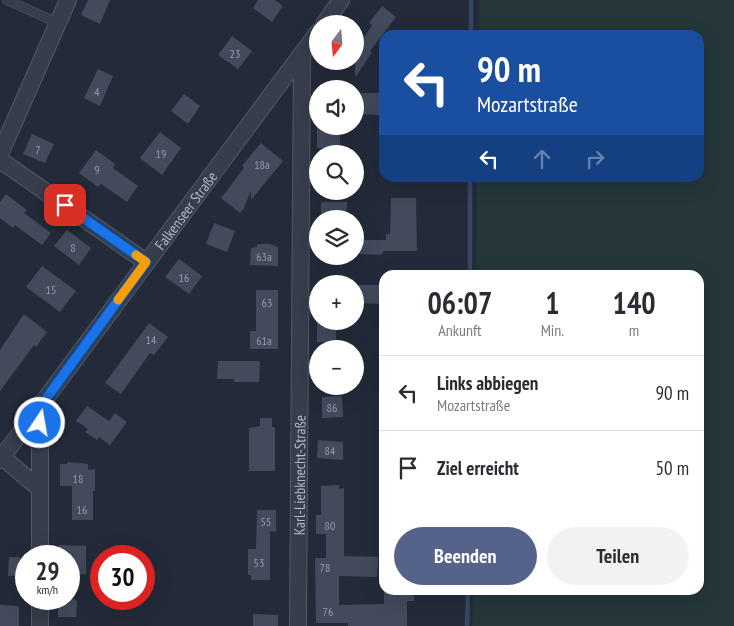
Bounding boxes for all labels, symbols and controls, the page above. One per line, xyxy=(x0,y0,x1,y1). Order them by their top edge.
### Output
north arrow xyxy=(309,15,364,70)
map controls xyxy=(309,15,364,395)
house number: 23 xyxy=(230,46,240,61)
text: 90 m xyxy=(477,46,541,92)
icon: left xyxy=(394,50,459,115)
button: sound xyxy=(309,80,364,135)
house number: 4 xyxy=(94,84,100,99)
text: Mozartstraße xyxy=(477,90,578,118)
house number: 7 xyxy=(35,142,41,157)
button: search xyxy=(309,145,364,200)
icon: left xyxy=(475,145,503,173)
icon: ahead xyxy=(528,145,556,173)
icon: right xyxy=(581,145,609,173)
house number: 19 xyxy=(156,146,166,161)
house number: 18a xyxy=(254,157,270,172)
house number: 9 xyxy=(94,162,100,177)
street label: Falkenseer Straße xyxy=(150,167,221,253)
pin xyxy=(44,184,86,226)
icon: arrive xyxy=(51,191,79,219)
button: layers xyxy=(309,210,364,265)
house number: 8 xyxy=(70,240,76,255)
house number: 63a xyxy=(256,249,272,264)
house number: 16 xyxy=(179,270,189,285)
button: + xyxy=(309,275,364,330)
house number: 15 xyxy=(46,282,56,297)
text: 06:07 xyxy=(427,283,492,322)
text: 1 xyxy=(545,283,560,322)
text: 140 xyxy=(613,283,656,322)
house number: 63 xyxy=(262,295,272,310)
text: Ankunft xyxy=(438,320,481,340)
text: Min. xyxy=(541,320,564,340)
text: m xyxy=(629,320,639,340)
house number: 14 xyxy=(146,332,157,347)
house number: 61a xyxy=(256,333,272,348)
button: − xyxy=(309,340,364,395)
text: Links abbiegen xyxy=(437,371,538,395)
icon: left xyxy=(394,379,422,407)
text: 90 m xyxy=(656,381,689,405)
text: Mozartstraße xyxy=(437,395,510,415)
position arrow xyxy=(13,396,65,448)
house number: 86 xyxy=(327,400,337,415)
street label: Karl-Liebknecht-Straße xyxy=(289,415,309,535)
house number: 84 xyxy=(325,443,336,458)
icon: arrive xyxy=(394,454,422,482)
text: Ziel erreicht xyxy=(437,456,519,480)
text: 50 m xyxy=(656,456,689,480)
house number: 18 xyxy=(73,471,83,486)
house number: 16 xyxy=(77,502,87,517)
house number: 55 xyxy=(261,514,271,529)
house number: 80 xyxy=(325,518,335,533)
button: Beenden xyxy=(394,527,537,585)
button: Teilen xyxy=(547,527,689,585)
speed limit sign: 30 xyxy=(90,545,155,610)
text: 29 xyxy=(36,555,59,587)
house number: 53 xyxy=(254,555,264,570)
house number: 78 xyxy=(320,560,330,575)
text: km/h xyxy=(37,582,58,597)
house number: 76 xyxy=(323,604,333,619)

